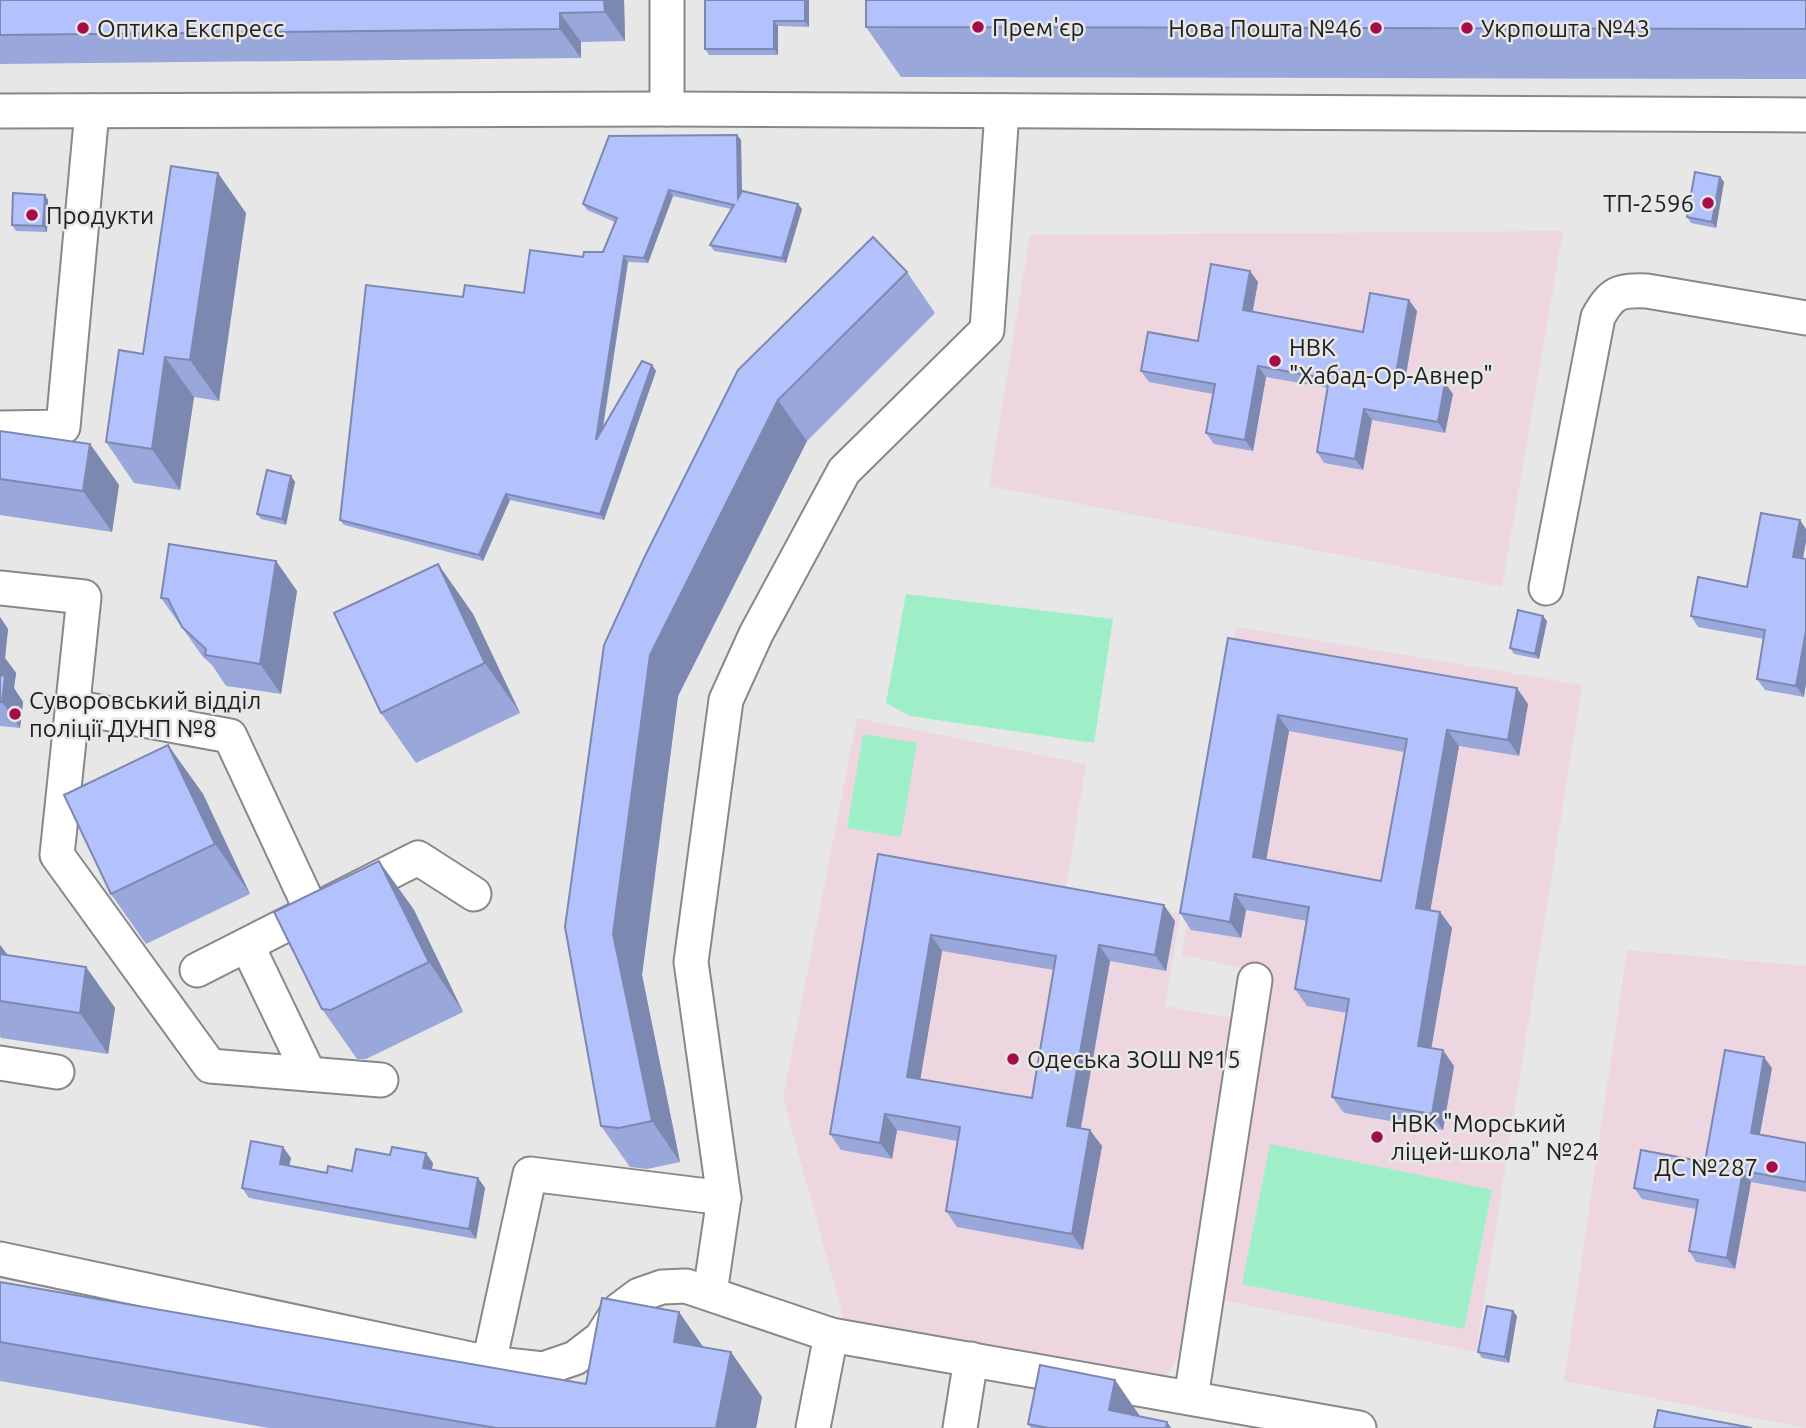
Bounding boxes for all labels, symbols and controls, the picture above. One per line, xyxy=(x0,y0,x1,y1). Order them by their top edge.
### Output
place label: Прем'єр xyxy=(992,14,1085,41)
place label: Оптика Експресс xyxy=(97,15,284,42)
place label: Нова Пошта №46 xyxy=(1168,15,1362,42)
place label: Укрпошта №43 xyxy=(1481,15,1650,42)
marker: Прем'єр xyxy=(970,19,986,35)
marker: Оптика Експресс xyxy=(75,20,91,36)
marker: Нова Пошта №46 xyxy=(1368,20,1384,36)
marker: Укрпошта №43 xyxy=(1459,20,1475,36)
place label: ТП-2596 xyxy=(1603,190,1694,217)
marker: ТП-2596 xyxy=(1700,195,1716,211)
place label: Продукти xyxy=(46,202,154,229)
marker: Продукти xyxy=(24,207,40,223)
place label: НВК "Хабад-Ор-Авнер" xyxy=(1289,334,1493,389)
marker: НВК "Хабад-Ор-Авнер" xyxy=(1267,353,1283,369)
place label: Суворовський відділ поліції ДУНП №8 xyxy=(29,687,261,742)
marker: Суворовський відділ поліції ДУНП №8 xyxy=(7,706,23,722)
place label: Одеська ЗОШ №15 xyxy=(1027,1046,1241,1073)
marker: Одеська ЗОШ №15 xyxy=(1005,1051,1021,1067)
place label: НВК "Морський ліцей-школа" №24 xyxy=(1391,1110,1599,1165)
marker: НВК "Морський ліцей-школа" №24 xyxy=(1369,1129,1385,1145)
place label: ДС №287 xyxy=(1654,1154,1758,1181)
marker: ДС №287 xyxy=(1764,1159,1780,1175)

